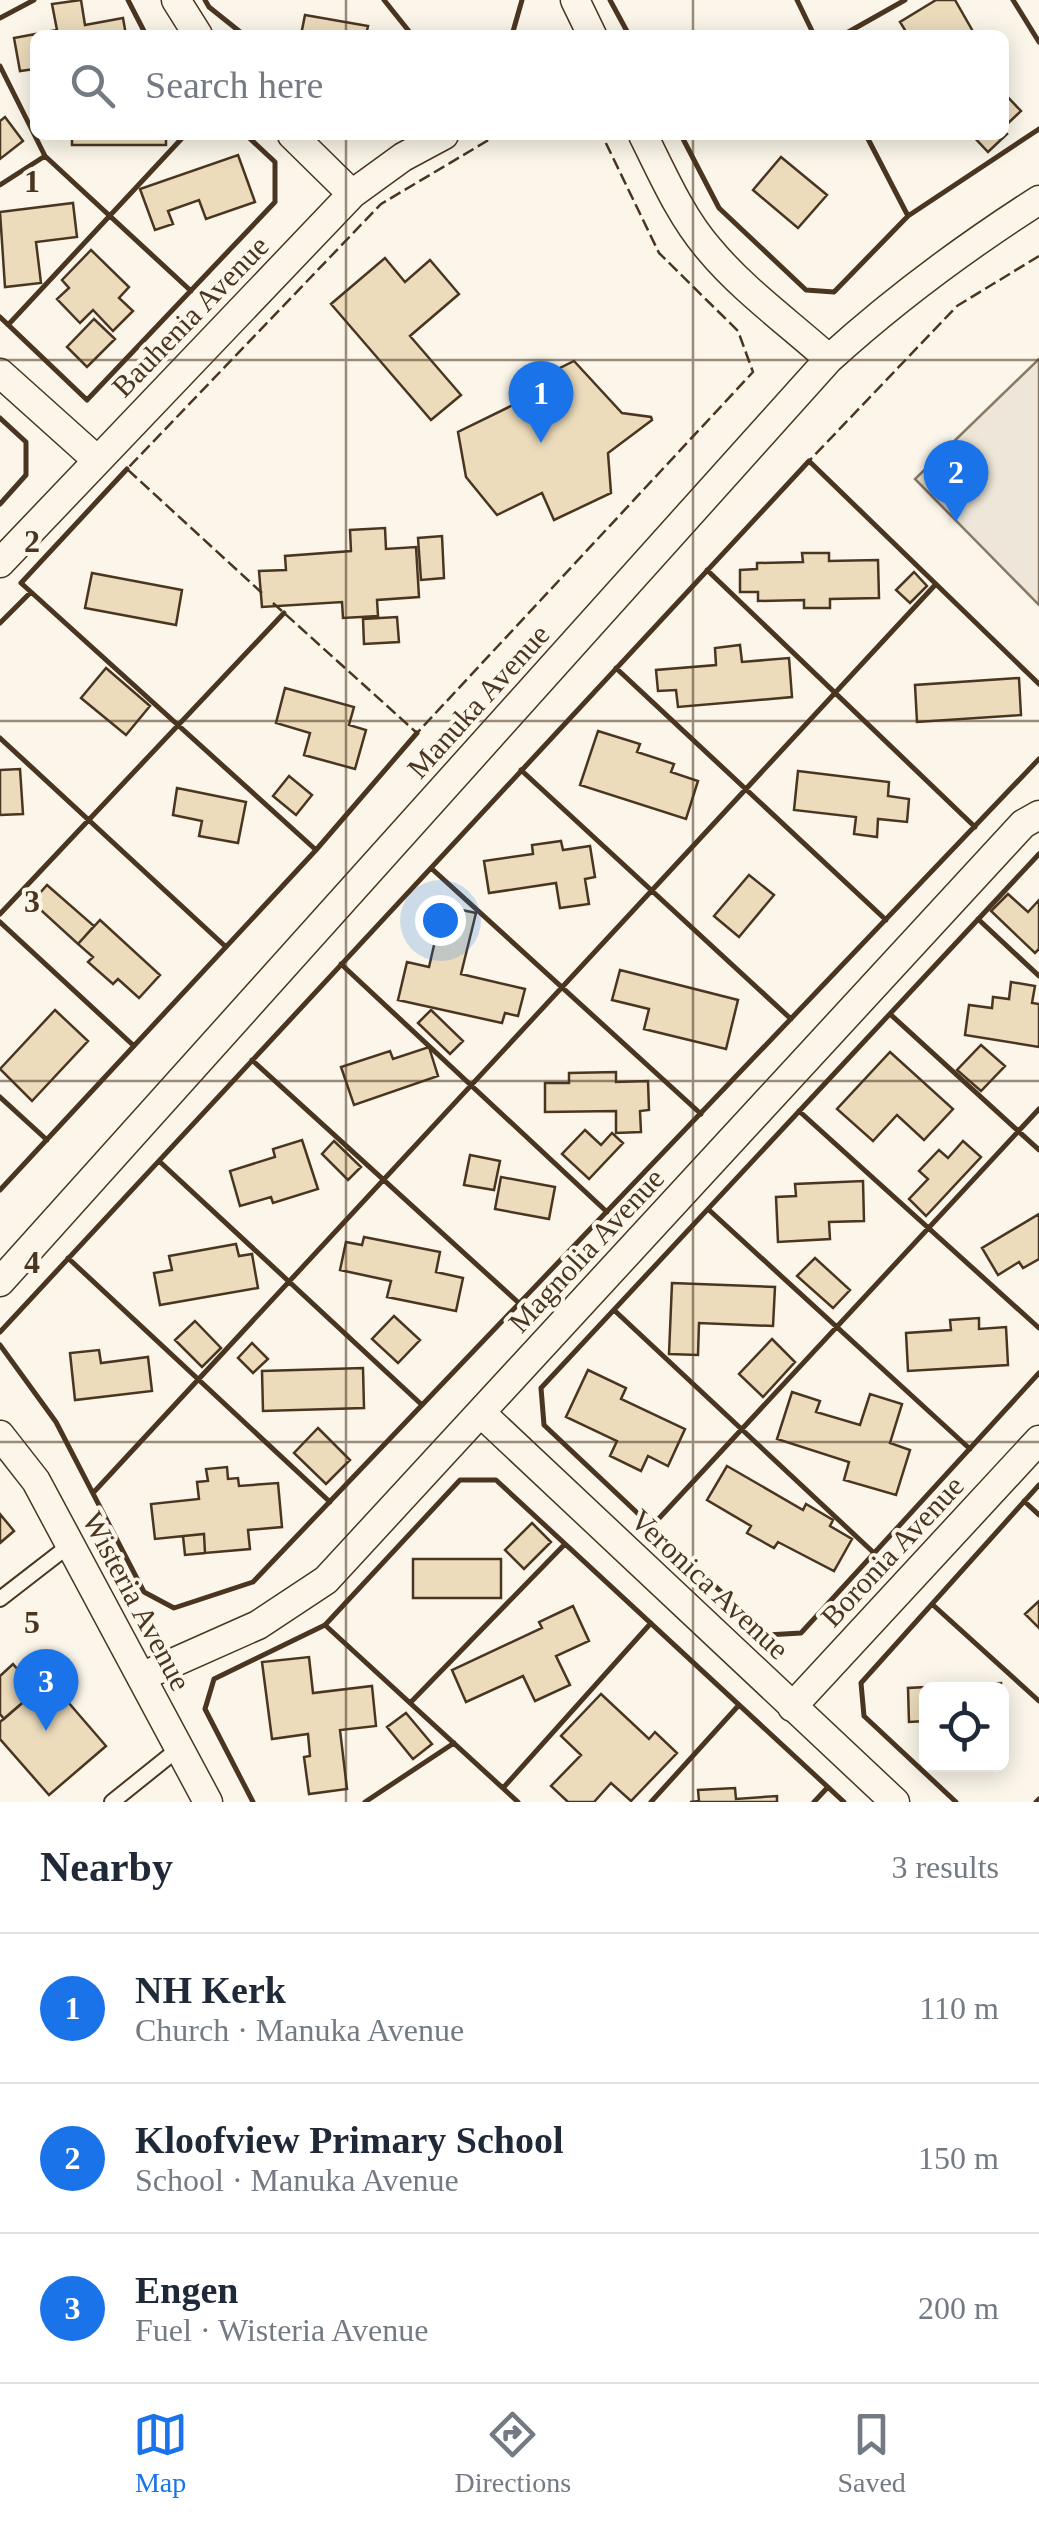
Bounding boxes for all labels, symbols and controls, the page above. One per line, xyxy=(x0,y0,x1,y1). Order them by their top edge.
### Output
search box xyxy=(30,30,1009,140)
icon: search xyxy=(65,58,120,113)
text: Search here xyxy=(145,64,323,106)
text: 1 xyxy=(24,163,40,199)
street label: Bauhenia Avenue xyxy=(105,229,275,403)
pin: 1 xyxy=(508,360,574,443)
pin: 2 xyxy=(924,440,988,522)
text: 2 xyxy=(24,523,40,559)
street label: Manuka Avenue xyxy=(400,617,556,785)
text: 3 xyxy=(24,883,40,919)
your location xyxy=(415,895,466,946)
street label: Magnolia Avenue xyxy=(502,1161,670,1339)
text: 4 xyxy=(24,1244,40,1280)
street label: Boronia Avenue xyxy=(814,1469,970,1633)
street label: Veronica Avenue xyxy=(624,1503,796,1665)
street label: Wisteria Avenue xyxy=(76,1506,198,1696)
text: 5 xyxy=(24,1604,40,1640)
pin: 3 xyxy=(13,1648,78,1731)
map controls xyxy=(919,1682,1009,1772)
button: locate xyxy=(919,1682,1009,1772)
text: Nearby xyxy=(40,1844,173,1890)
text: 3 results xyxy=(891,1849,999,1885)
text: NH Kerk xyxy=(135,1969,286,2011)
text: 1 xyxy=(65,1990,81,2026)
text: 110 m xyxy=(919,1990,999,2026)
text: Church · Manuka Avenue xyxy=(135,2012,464,2048)
text: Kloofview Primary School xyxy=(135,2119,563,2161)
text: 2 xyxy=(65,2140,81,2176)
text: 150 m xyxy=(918,2140,999,2176)
text: School · Manuka Avenue xyxy=(135,2162,459,2198)
text: Engen xyxy=(135,2269,238,2311)
text: 3 xyxy=(65,2290,81,2326)
text: 200 m xyxy=(918,2290,999,2326)
text: Fuel · Wisteria Avenue xyxy=(135,2312,428,2348)
tab: Map xyxy=(133,2407,188,2499)
tab: Directions xyxy=(454,2407,571,2499)
tab: Saved xyxy=(837,2407,906,2499)

